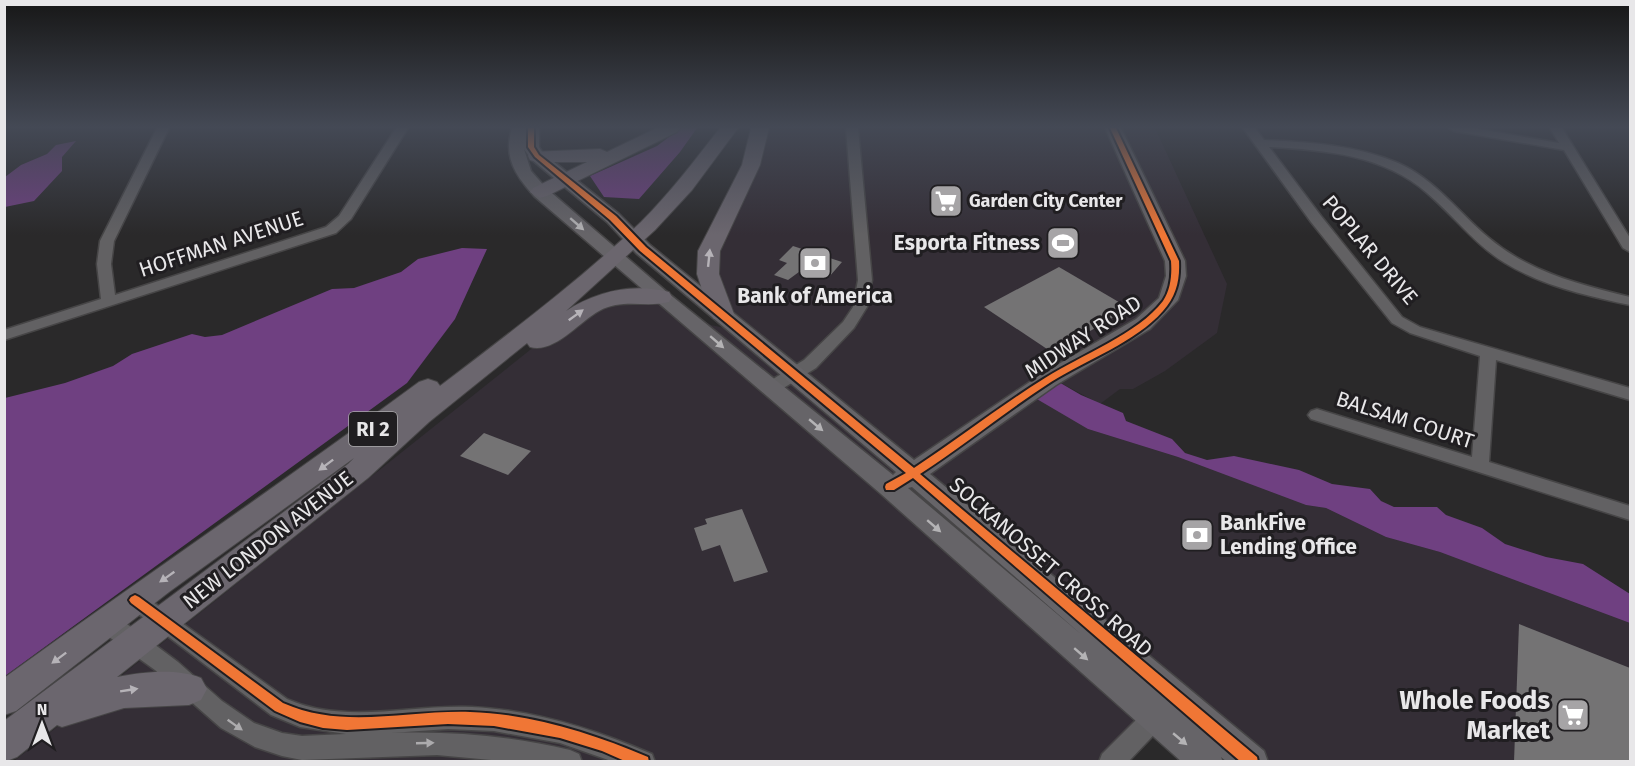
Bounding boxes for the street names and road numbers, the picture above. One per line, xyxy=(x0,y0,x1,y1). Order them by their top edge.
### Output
street label: POPLAR DRIVE xyxy=(1317,190,1423,310)
street label: HOFFMAN AVENUE xyxy=(135,205,307,283)
street label: MIDWAY ROAD xyxy=(1020,290,1146,384)
street label: BALSAM COURT xyxy=(1333,386,1477,455)
road number: RI 2 xyxy=(349,412,397,446)
street label: NEW LONDON AVENUE xyxy=(178,465,358,615)
street label: SOCKANOSSET CROSS ROAD xyxy=(944,472,1158,662)

